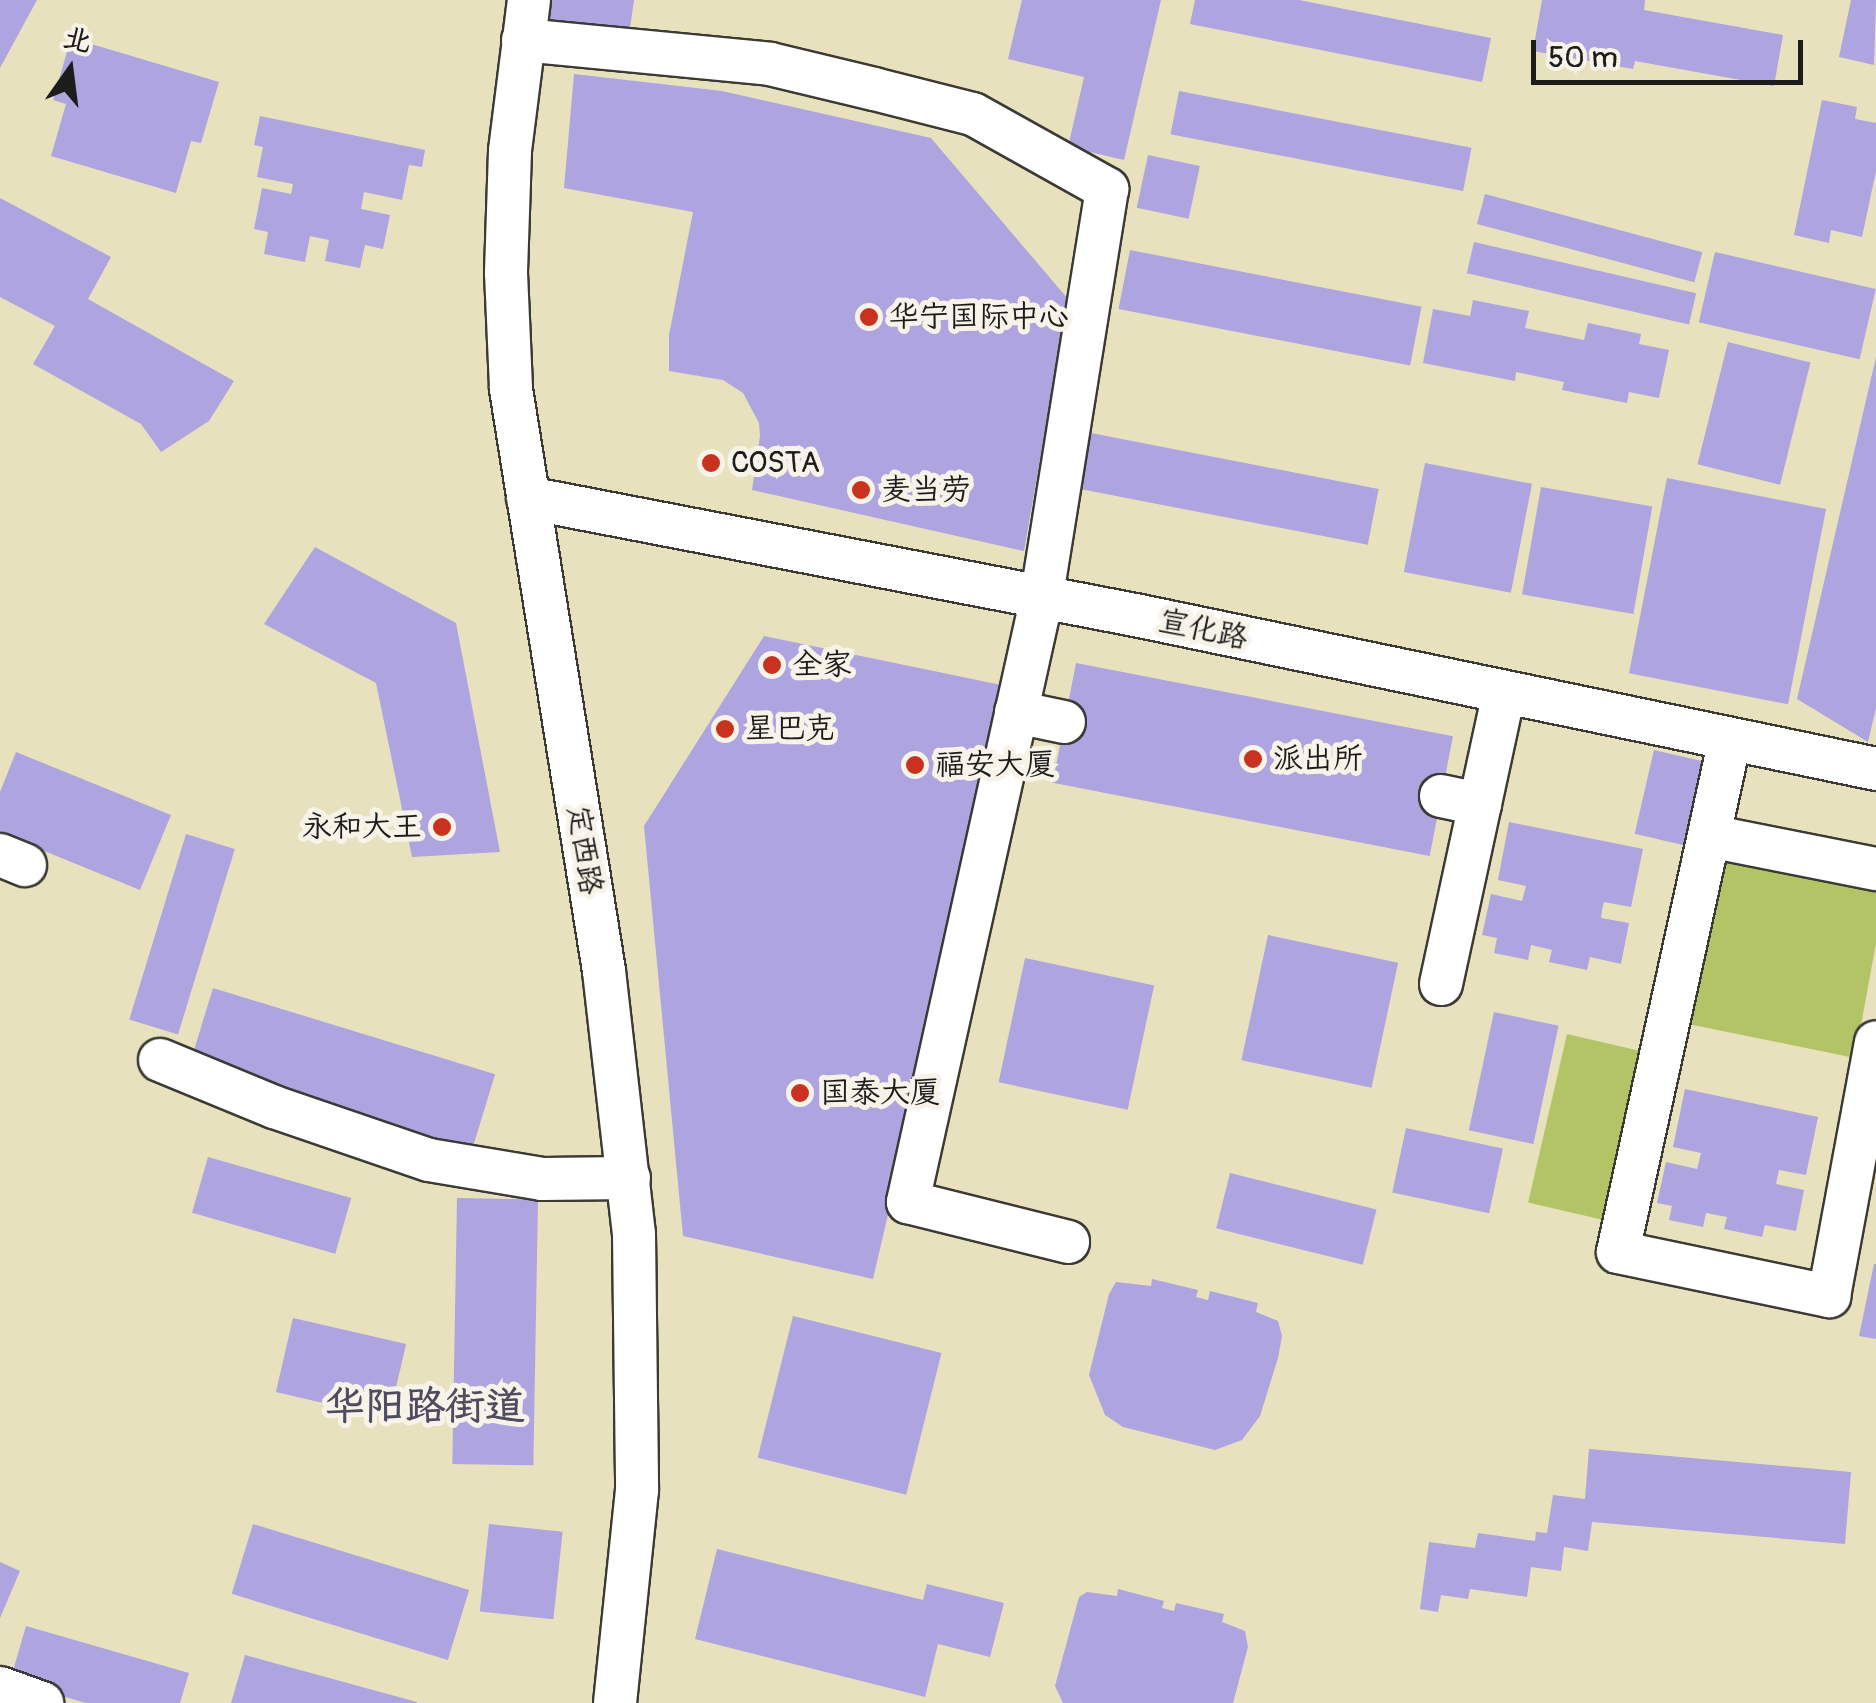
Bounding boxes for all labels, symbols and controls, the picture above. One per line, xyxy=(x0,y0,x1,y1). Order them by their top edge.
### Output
north arrow xyxy=(20,20,120,120)
text: 北 xyxy=(60,20,95,61)
scale bar xyxy=(1536,20,1808,82)
text: 50 m xyxy=(1548,39,1618,76)
place label: 华宁国际中心 xyxy=(889,299,1069,335)
marker: 华宁国际中心 xyxy=(858,306,880,328)
place label: COSTA xyxy=(731,445,820,481)
marker: COSTA xyxy=(700,452,722,474)
place label: 麦当劳 xyxy=(881,472,971,508)
marker: 麦当劳 xyxy=(850,479,872,501)
street label: 宣化路 xyxy=(1155,603,1251,657)
place label: 全家 xyxy=(792,647,852,683)
marker: 全家 xyxy=(761,654,783,676)
place label: 星巴克 xyxy=(745,711,835,747)
marker: 星巴克 xyxy=(714,718,736,740)
place label: 派出所 xyxy=(1273,741,1363,777)
place label: 福安大厦 xyxy=(935,747,1055,783)
marker: 派出所 xyxy=(1242,748,1264,770)
marker: 福安大厦 xyxy=(904,754,926,776)
street label: 定西路 xyxy=(559,803,609,897)
place label: 永和大王 xyxy=(302,809,422,845)
marker: 永和大王 xyxy=(431,816,453,838)
place label: 国泰大厦 xyxy=(820,1075,940,1111)
marker: 国泰大厦 xyxy=(789,1082,811,1104)
district label: 华阳路街道 xyxy=(325,1383,525,1431)

